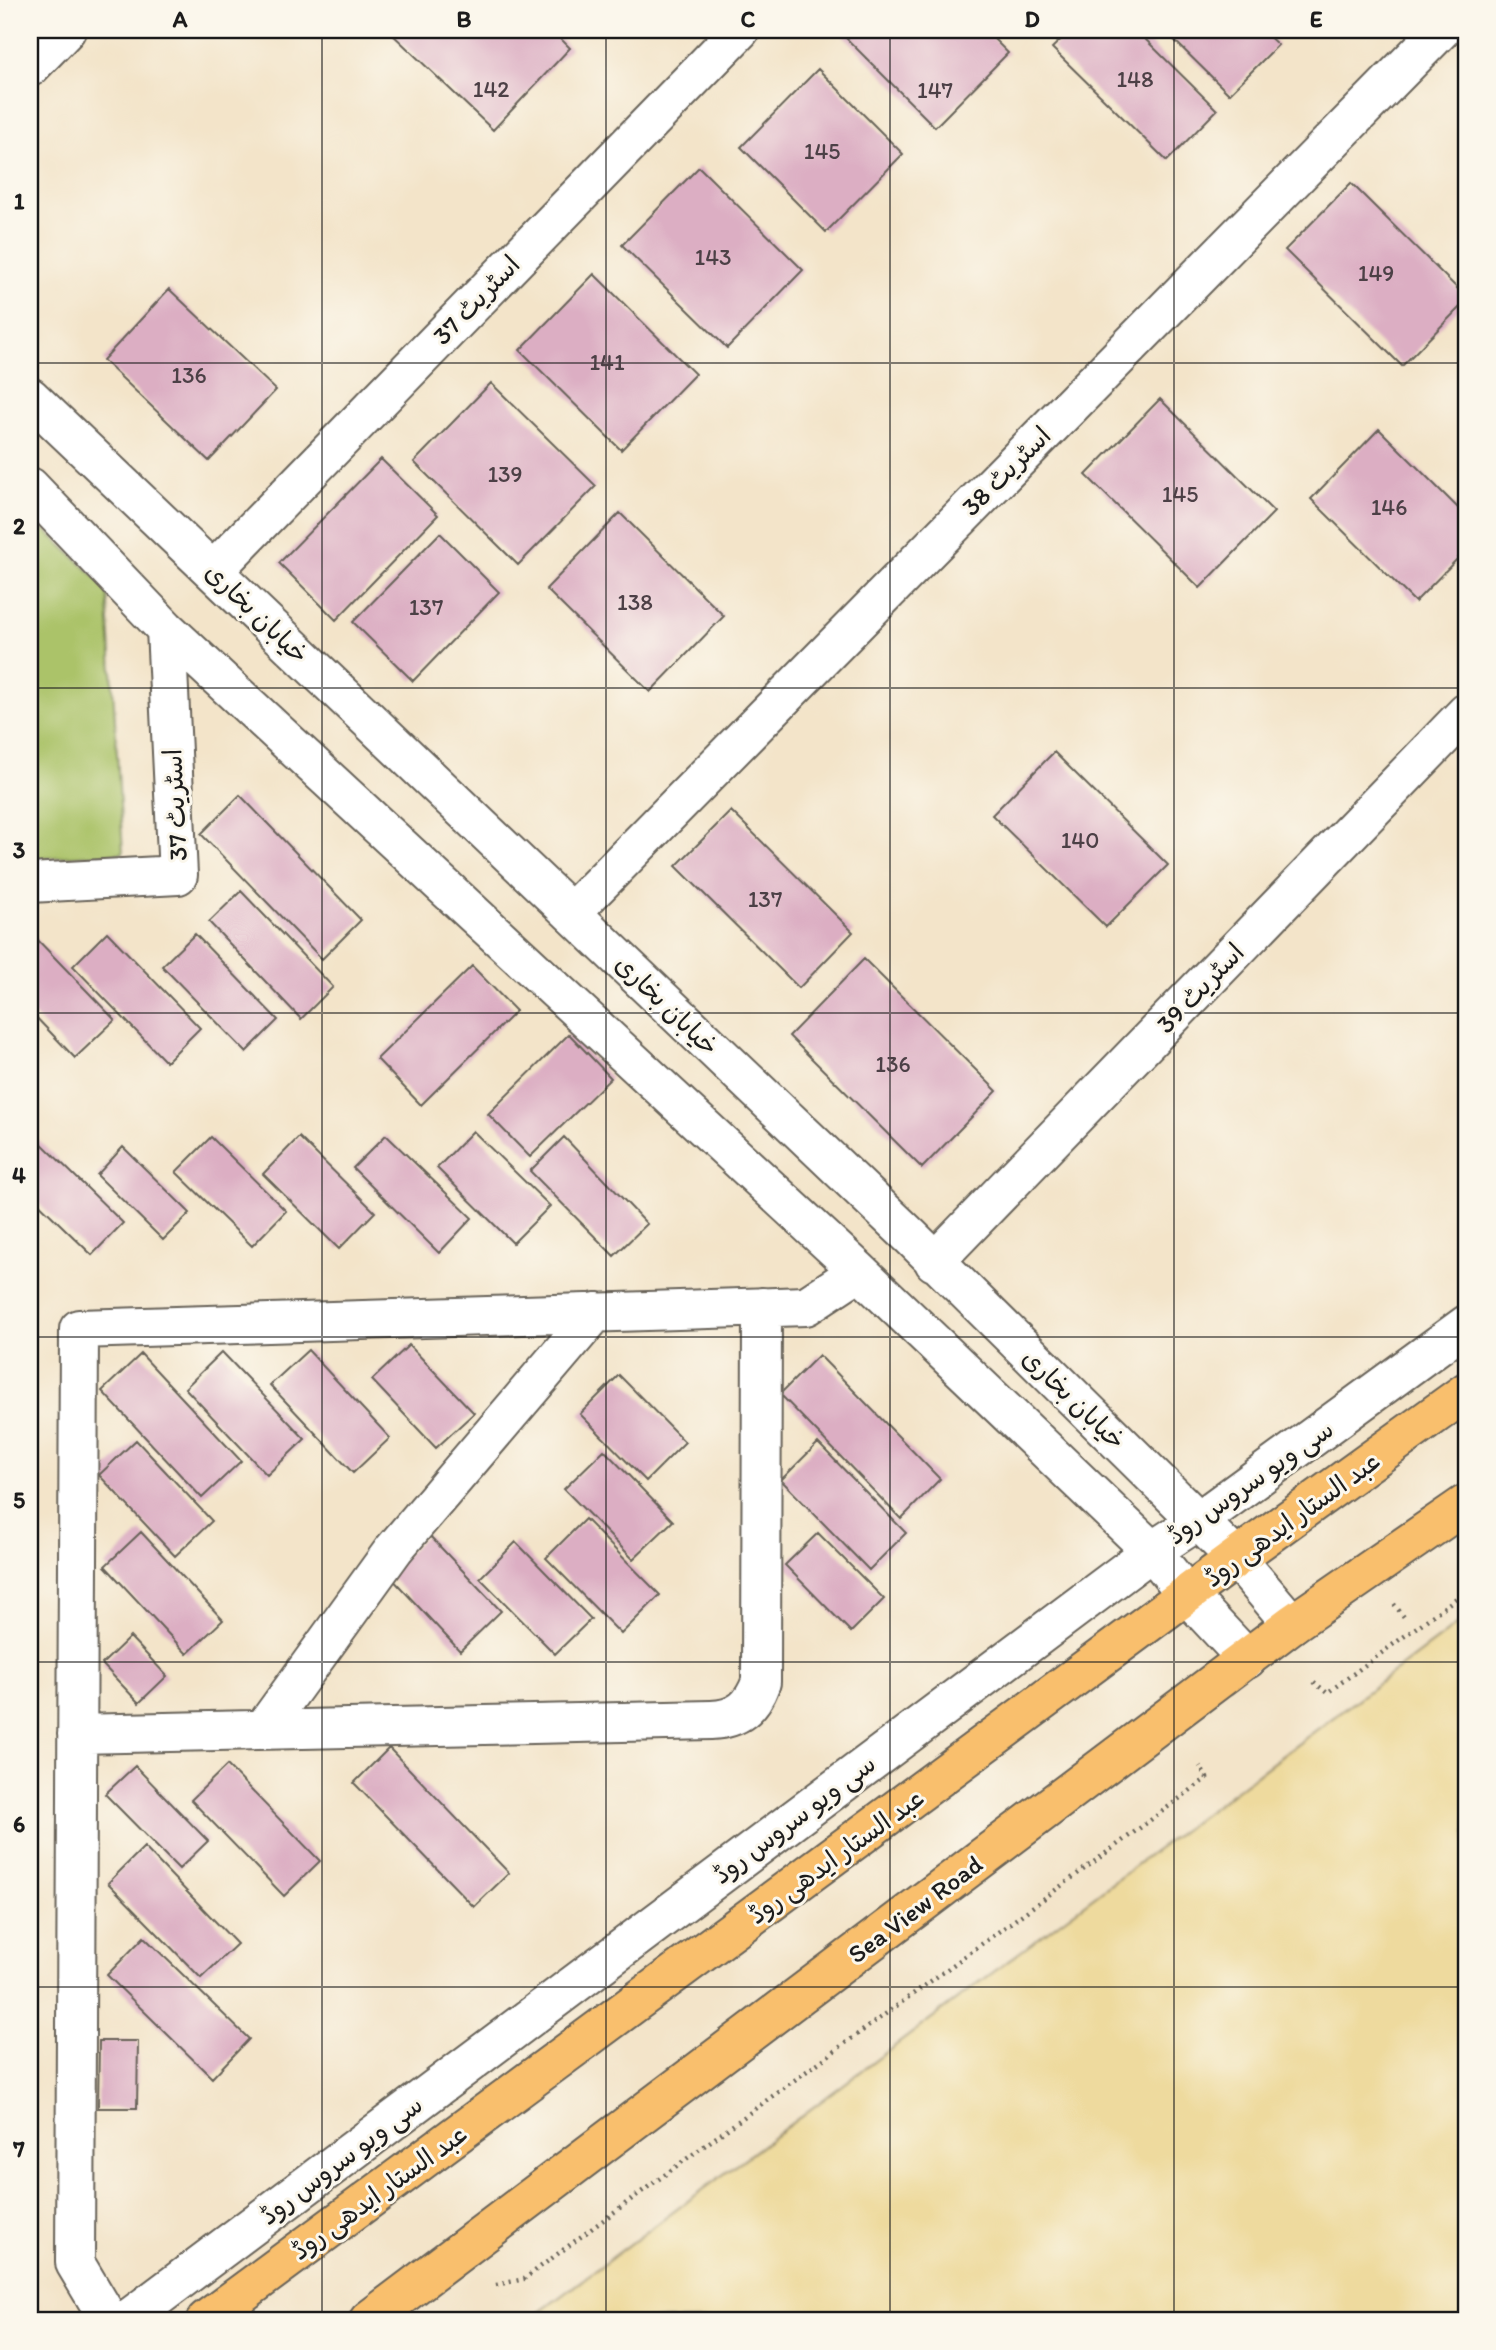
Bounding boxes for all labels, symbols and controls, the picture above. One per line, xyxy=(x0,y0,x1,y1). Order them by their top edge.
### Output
text: A xyxy=(172,5,188,33)
text: B xyxy=(457,5,472,33)
text: C xyxy=(741,5,756,33)
text: D xyxy=(1024,5,1040,33)
text: E xyxy=(1310,5,1323,33)
house number: 148 xyxy=(1116,65,1154,93)
house number: 142 xyxy=(473,75,509,103)
house number: 147 xyxy=(917,76,953,104)
house number: 145 xyxy=(804,137,840,165)
text: 1 xyxy=(14,187,25,215)
house number: 143 xyxy=(694,243,732,271)
street label: اسٹریٹ 37 xyxy=(425,249,527,351)
house number: 149 xyxy=(1358,259,1394,287)
house number: 141 xyxy=(589,348,625,376)
house number: 136 xyxy=(171,361,207,389)
street label: اسٹریٹ 38 xyxy=(955,420,1057,522)
house number: 139 xyxy=(487,460,523,488)
house number: 145 xyxy=(1162,480,1198,508)
house number: 146 xyxy=(1371,493,1407,521)
text: 2 xyxy=(13,512,26,540)
street label: خیابان بخاری xyxy=(199,556,315,670)
house number: 138 xyxy=(617,588,653,616)
house number: 137 xyxy=(409,593,443,621)
street label: اسٹریٹ 37 xyxy=(156,748,194,862)
house number: 140 xyxy=(1061,826,1099,854)
text: 3 xyxy=(13,836,26,864)
house number: 137 xyxy=(748,885,782,913)
street label: اسٹریٹ 39 xyxy=(1149,936,1251,1040)
street label: خیابان بخاری xyxy=(609,948,725,1062)
house number: 136 xyxy=(875,1050,911,1078)
text: 4 xyxy=(12,1161,26,1189)
street label: خیابان بخاری xyxy=(1016,1342,1132,1456)
street label: سی ویو سروس روڈ xyxy=(1161,1413,1340,1552)
street label: عبد الستار ایدھی روڈ xyxy=(1198,1444,1387,1594)
text: 5 xyxy=(13,1486,25,1514)
street label: سی ویو سروس روڈ xyxy=(706,1747,882,1892)
street label: عبد الستار ایدھی روڈ xyxy=(742,1781,931,1931)
text: 6 xyxy=(13,1810,25,1838)
street label: Sea View Road xyxy=(841,1848,989,1970)
street label: سی ویو سروس روڈ xyxy=(253,2088,429,2233)
street label: عبد الستار ایدھی روڈ xyxy=(285,2117,474,2267)
text: 7 xyxy=(12,2135,25,2163)

